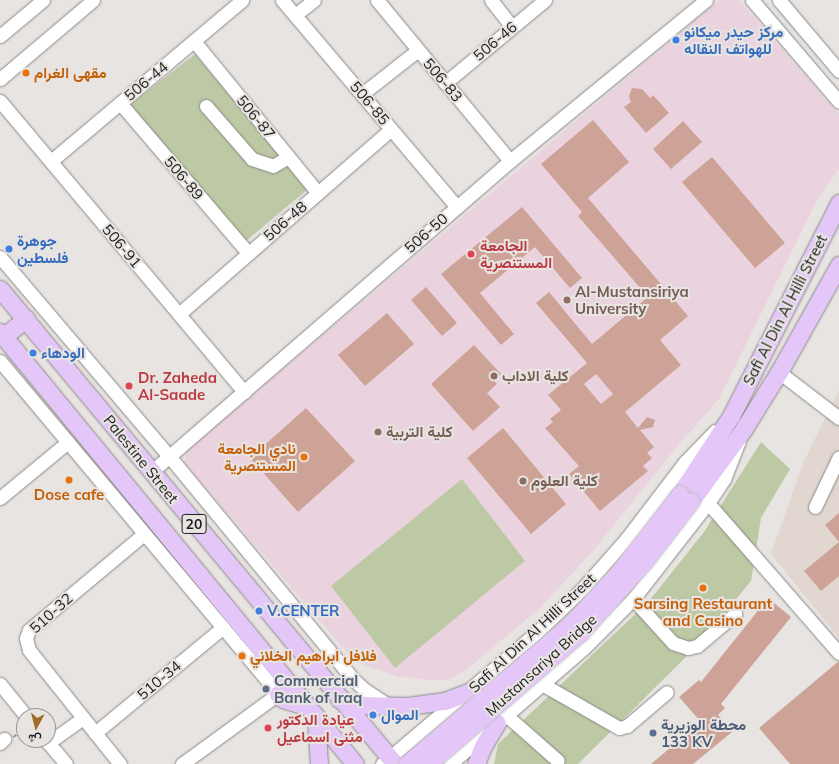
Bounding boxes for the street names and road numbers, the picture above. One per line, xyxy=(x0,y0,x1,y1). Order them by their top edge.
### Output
street label: 506-46 xyxy=(470,18,520,64)
street label: 506-83 xyxy=(420,55,466,105)
street label: 506-44 xyxy=(121,58,171,104)
street label: 506-85 xyxy=(347,78,393,128)
street label: 506-87 xyxy=(233,91,279,143)
street label: 506-89 xyxy=(161,153,207,203)
street label: 506-48 xyxy=(260,197,310,245)
street label: 506-50 xyxy=(401,209,451,257)
street label: 506-91 xyxy=(99,221,145,271)
street label: Safi Al Din Al Hilli Street xyxy=(739,232,831,388)
street label: Palestine Street xyxy=(100,411,182,507)
road number: 20 xyxy=(181,512,207,536)
street label: Safi Al Din Al Hilli Street xyxy=(465,570,599,696)
street label: 510-32 xyxy=(26,589,76,637)
street label: Mustansariya Bridge xyxy=(482,610,600,720)
street label: 510-34 xyxy=(134,657,184,703)

